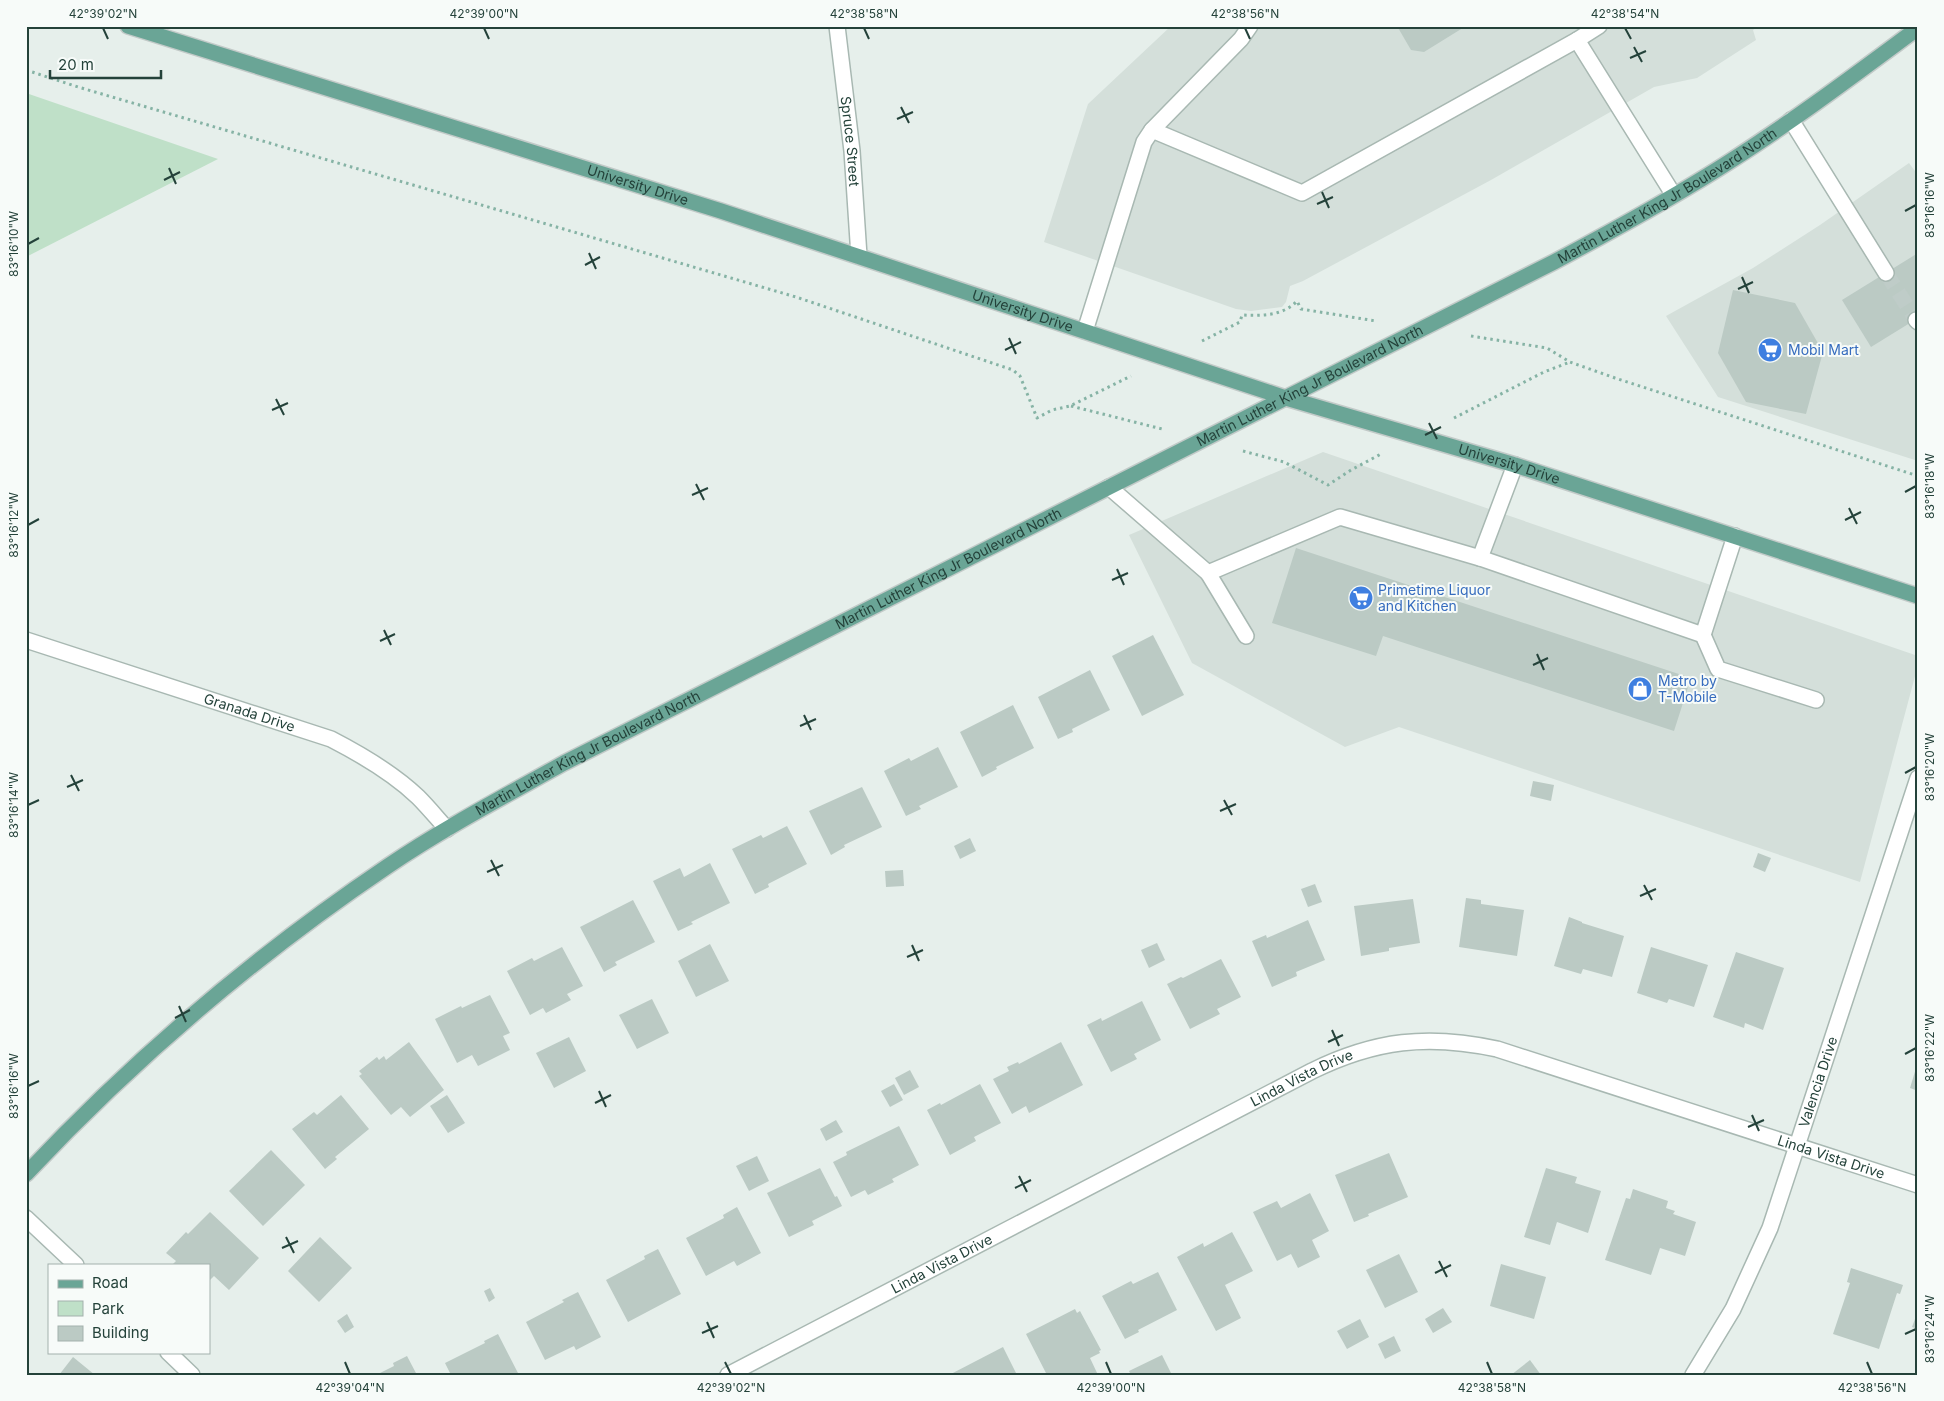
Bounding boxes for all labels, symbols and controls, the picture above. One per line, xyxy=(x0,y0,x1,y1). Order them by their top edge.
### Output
text: 42°39'02"N xyxy=(69,6,137,21)
text: 42°39'00"N xyxy=(450,6,518,21)
text: 42°38'58"N xyxy=(830,6,898,21)
text: 42°38'56"N xyxy=(1211,6,1279,21)
text: 42°38'54"N xyxy=(1591,6,1659,21)
scale bar xyxy=(50,48,161,80)
text: 20 m xyxy=(58,55,94,74)
street label: Spruce Street xyxy=(837,95,863,187)
street label: Martin Luther King Jr Boulevard North xyxy=(1555,124,1780,267)
street label: University Drive xyxy=(585,161,691,208)
text: 83°16'16"W xyxy=(1922,172,1937,238)
text: 83°16'10"W xyxy=(6,211,21,277)
street label: University Drive xyxy=(970,286,1076,335)
street label: Martin Luther King Jr Boulevard North xyxy=(1193,321,1425,450)
supermarket icon: Mobil Mart xyxy=(1757,337,1783,363)
place label: Mobil Mart xyxy=(1788,341,1859,358)
street label: University Drive xyxy=(1456,440,1562,487)
text: 83°16'18"W xyxy=(1922,453,1937,519)
text: 83°16'12"W xyxy=(6,492,21,558)
street label: Martin Luther King Jr Boulevard North xyxy=(832,504,1064,632)
place label: Primetime Liquor and Kitchen xyxy=(1378,581,1490,614)
supermarket icon: Primetime Liquor and Kitchen xyxy=(1348,585,1374,611)
place label: Metro by T-Mobile xyxy=(1658,672,1717,705)
shop icon: Metro by T-Mobile xyxy=(1627,676,1653,702)
street label: Martin Luther King Jr Boulevard North xyxy=(472,687,703,819)
street label: Granada Drive xyxy=(202,689,297,735)
text: 83°16'20"W xyxy=(1922,733,1937,801)
text: 83°16'14"W xyxy=(6,772,21,838)
text: 83°16'22"W xyxy=(1922,1014,1937,1082)
street label: Valencia Drive xyxy=(1795,1034,1840,1129)
street label: Linda Vista Drive xyxy=(1247,1046,1355,1110)
text: 83°16'16"W xyxy=(6,1053,21,1119)
street label: Linda Vista Drive xyxy=(1776,1131,1887,1182)
street label: Linda Vista Drive xyxy=(888,1230,995,1297)
legend xyxy=(48,1264,210,1354)
text: Road xyxy=(92,1273,128,1292)
text: 83°16'24"W xyxy=(1922,1295,1937,1363)
text: Park xyxy=(92,1299,125,1318)
text: Building xyxy=(92,1323,149,1342)
text: 42°39'04"N xyxy=(316,1380,384,1395)
text: 42°39'02"N xyxy=(697,1380,765,1395)
text: 42°39'00"N xyxy=(1077,1380,1145,1395)
text: 42°38'58"N xyxy=(1458,1380,1526,1395)
text: 42°38'56"N xyxy=(1838,1380,1906,1395)

